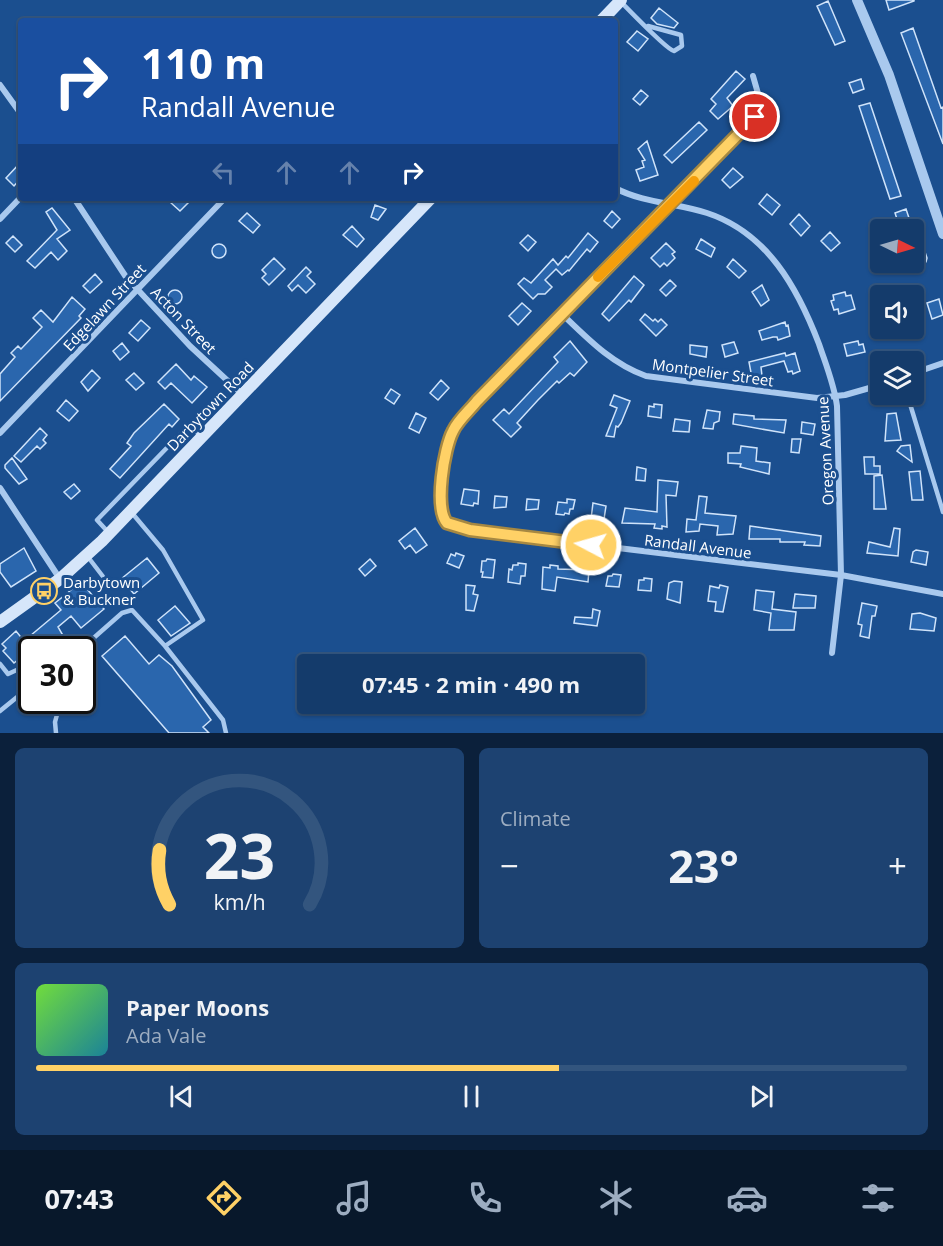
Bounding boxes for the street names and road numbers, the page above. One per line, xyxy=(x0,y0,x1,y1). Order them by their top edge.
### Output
street label: Edgelawn Street xyxy=(58,259,150,355)
street label: Acton Street xyxy=(147,282,221,358)
street label: Montpelier Street xyxy=(651,354,775,390)
street label: Darbytown Road xyxy=(162,357,258,455)
street label: Oregon Avenue xyxy=(812,396,838,506)
street label: Randall Avenue xyxy=(643,529,753,563)

